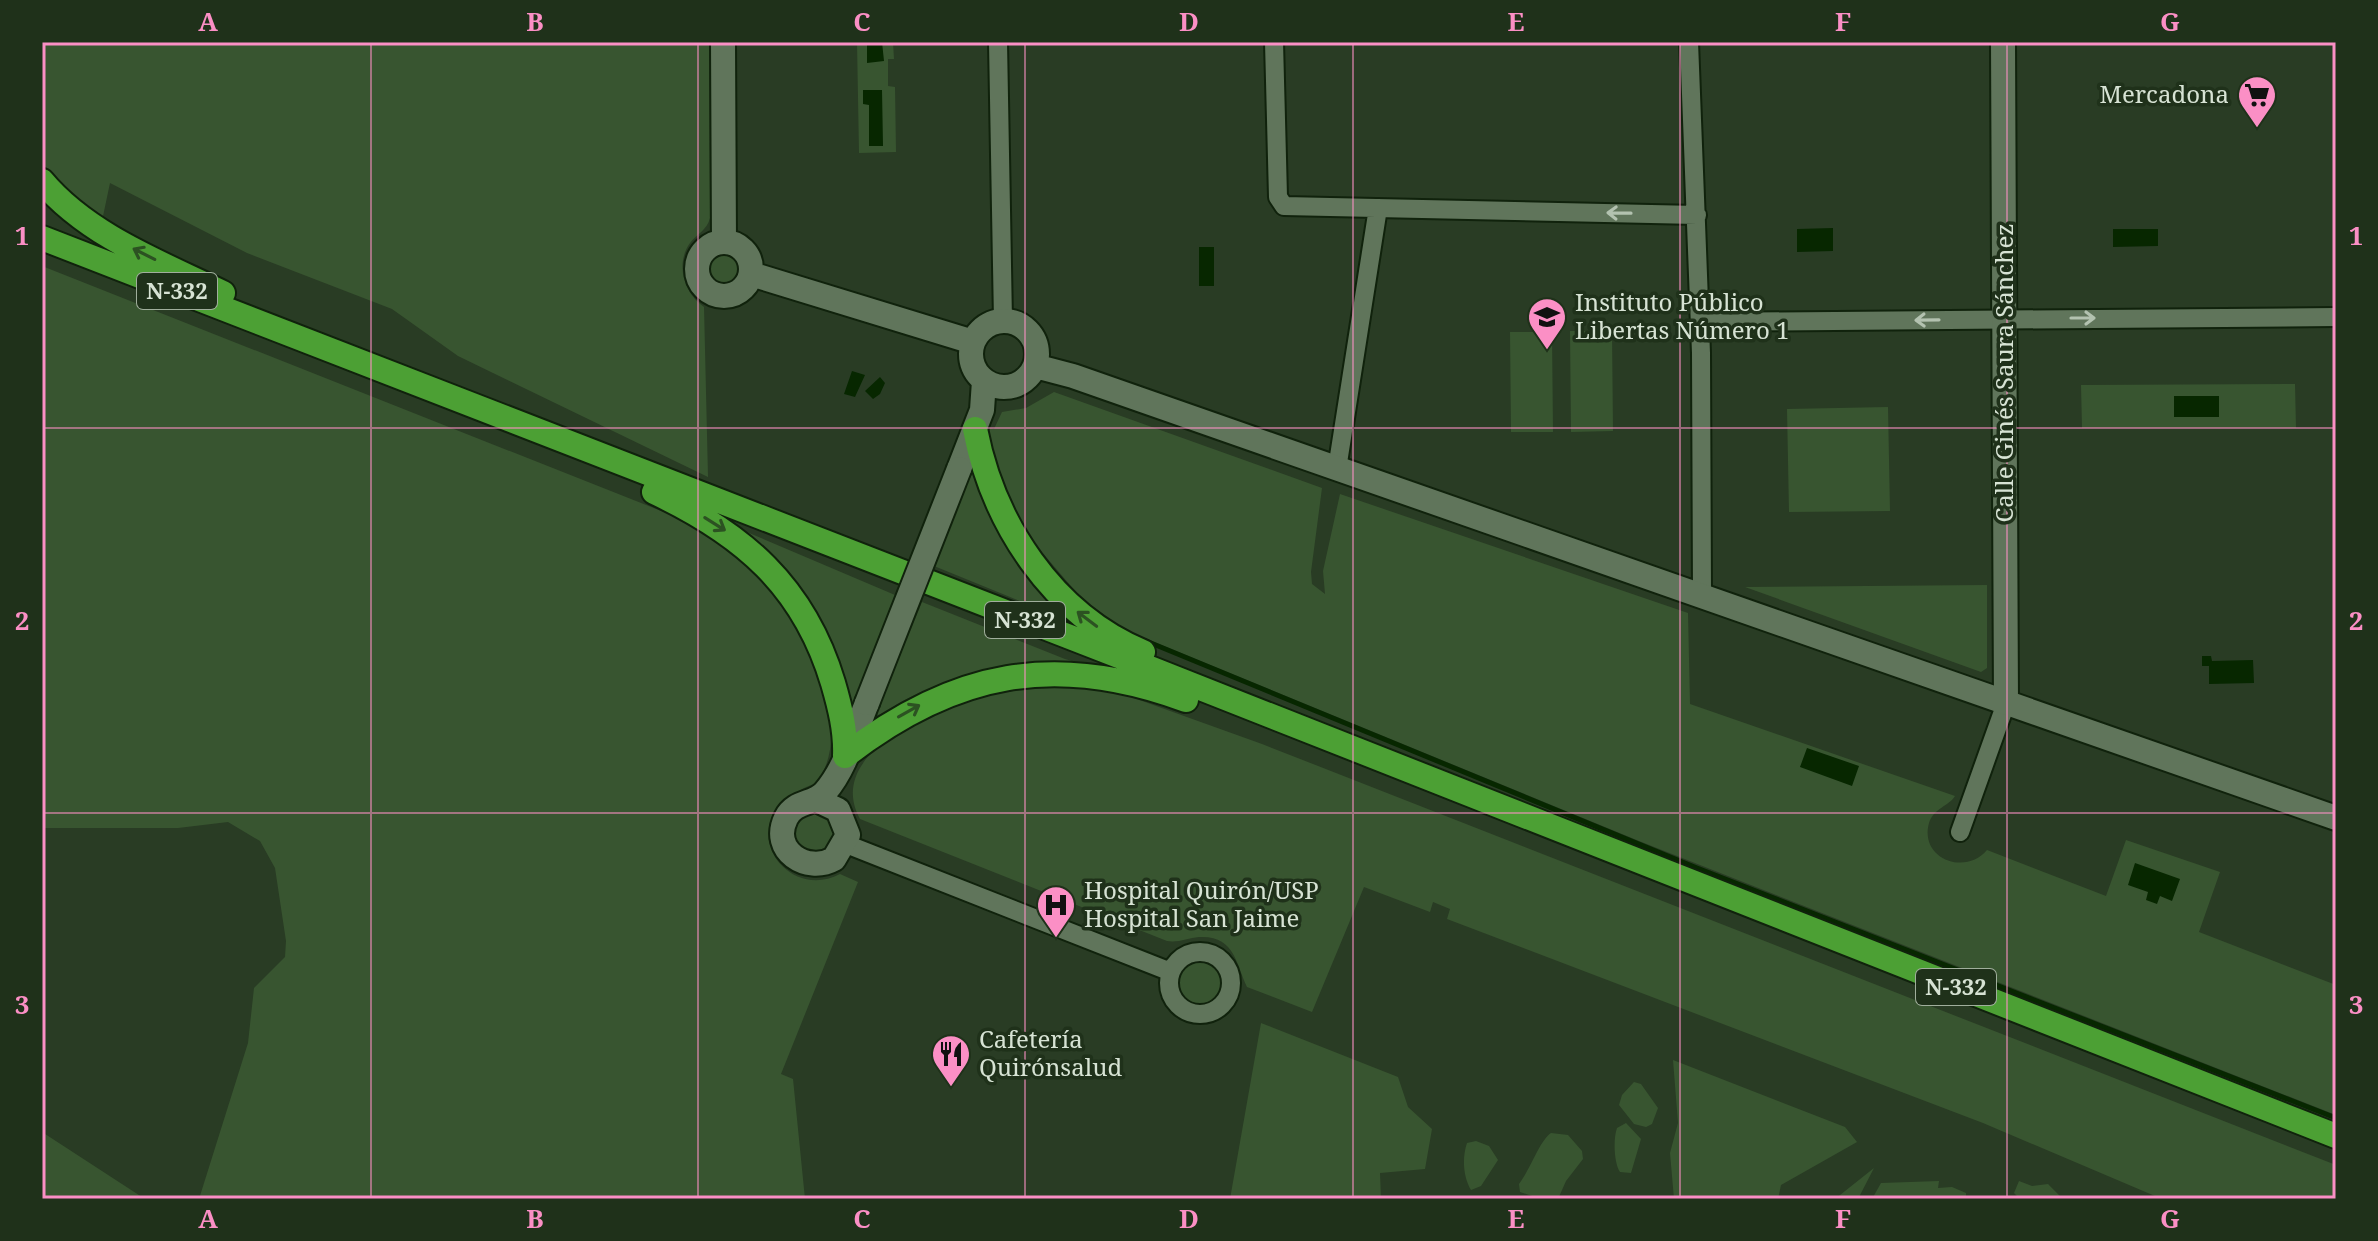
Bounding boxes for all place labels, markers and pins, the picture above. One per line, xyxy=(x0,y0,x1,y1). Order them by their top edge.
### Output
supermarket icon: Mercadona xyxy=(2236,74,2278,129)
place label: Mercadona xyxy=(2099,77,2229,110)
place label: Instituto Público Libertas Número 1 xyxy=(1575,285,1789,346)
school or university icon: Instituto Público Libertas Número 1 xyxy=(1526,296,1568,351)
place label: Hospital Quirón/USP Hospital San Jaime xyxy=(1084,873,1319,934)
hospital icon: Hospital Quirón/USP Hospital San Jaime xyxy=(1035,884,1077,939)
place label: Cafetería Quirónsalud xyxy=(979,1022,1122,1083)
restaurant icon: Cafetería Quirónsalud xyxy=(930,1033,972,1088)

